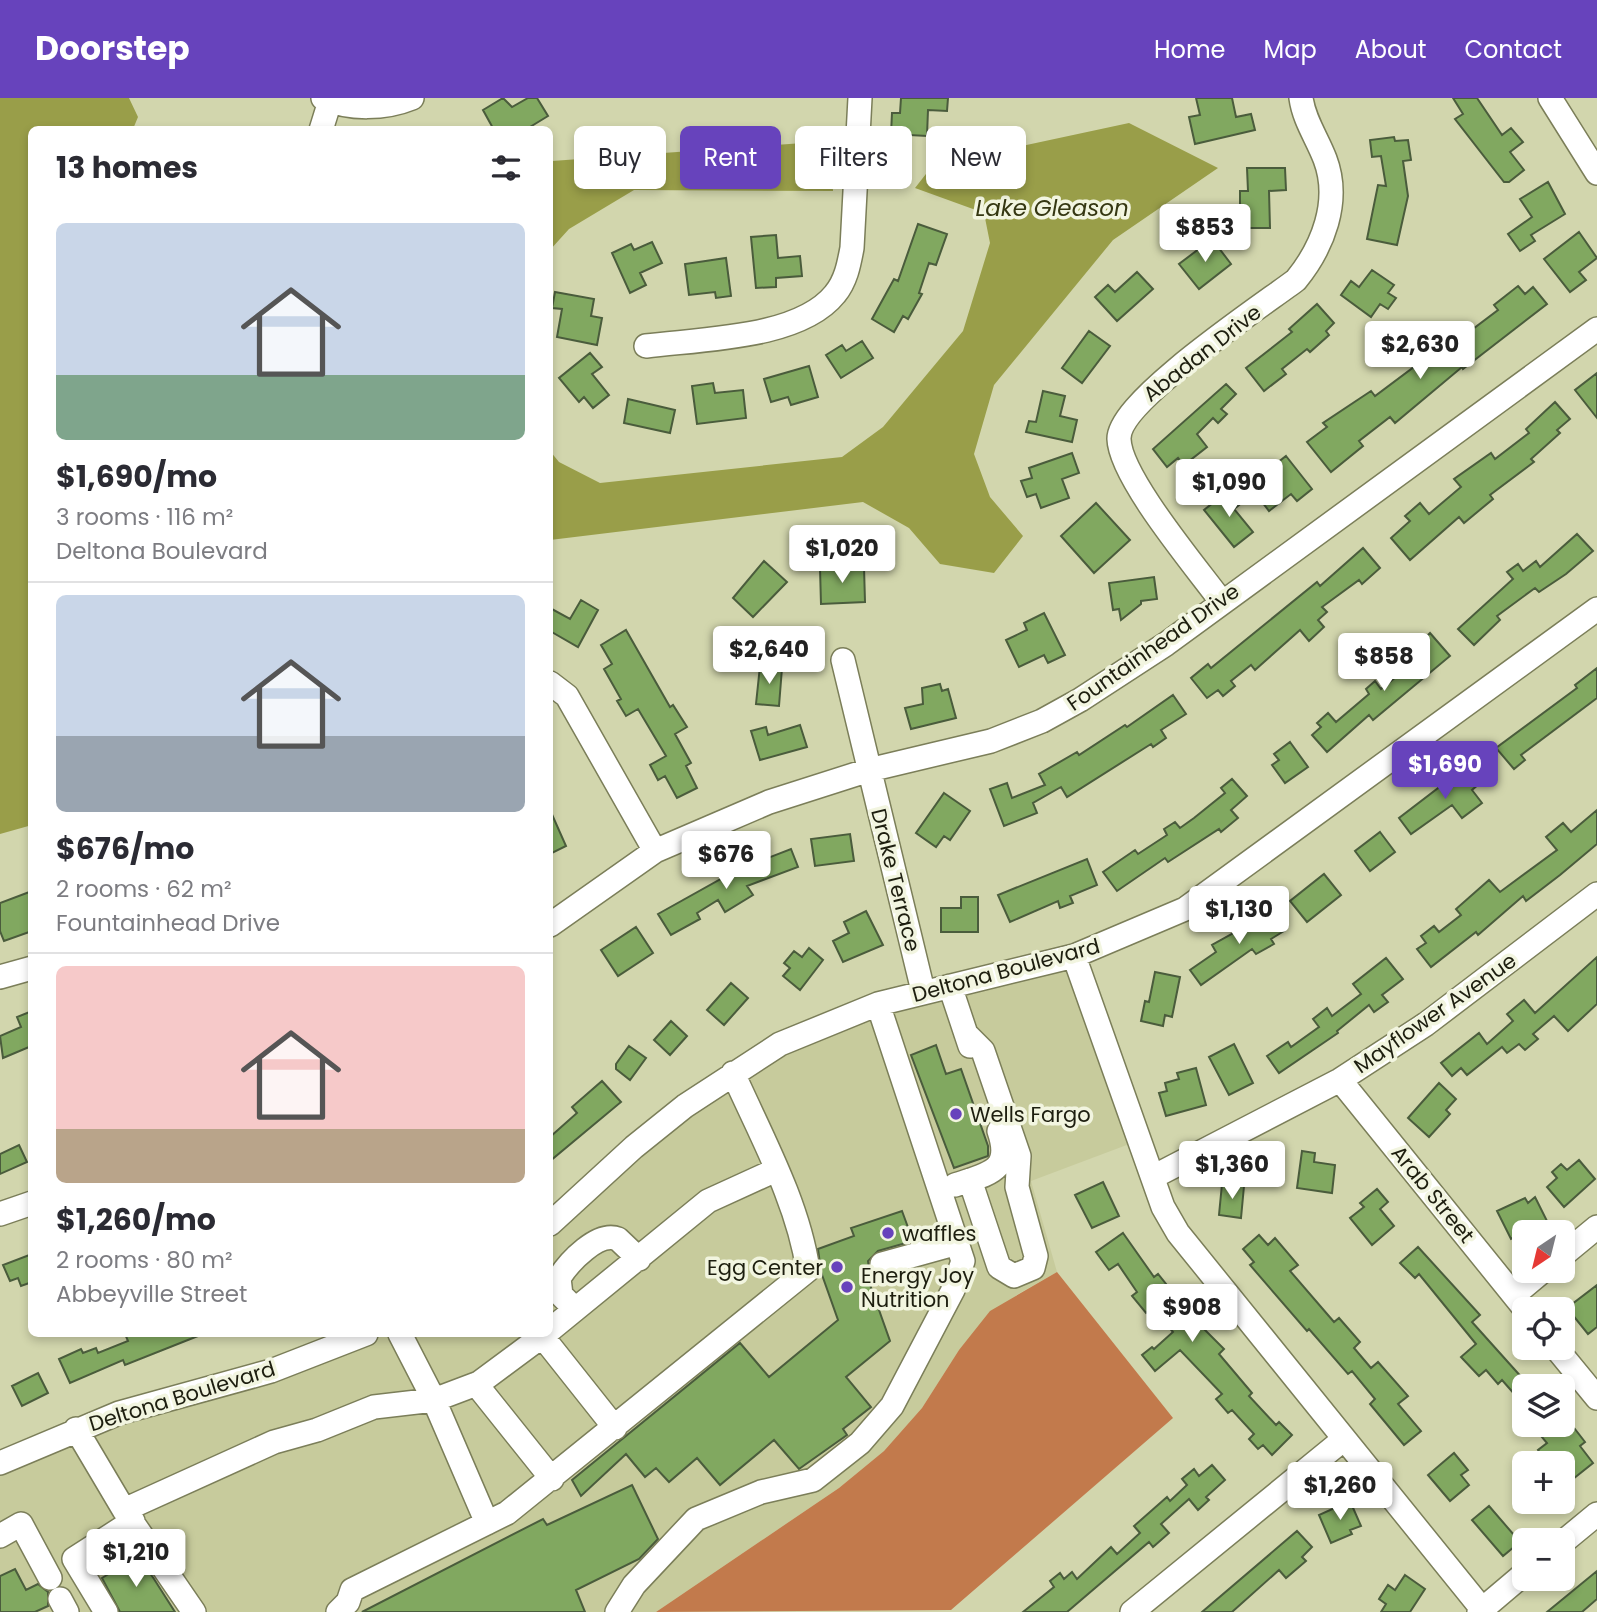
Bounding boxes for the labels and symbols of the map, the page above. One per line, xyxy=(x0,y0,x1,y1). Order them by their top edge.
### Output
water label: Lake Gleason xyxy=(975,192,1129,224)
pin: $853 xyxy=(1164,204,1246,264)
street label: Abadan Drive xyxy=(1137,298,1267,408)
pin: $2,630 xyxy=(1363,322,1477,381)
pin: $1,090 xyxy=(1172,460,1286,519)
pin: $1,020 xyxy=(785,526,899,585)
street label: Fountainhead Drive xyxy=(1061,576,1245,718)
pin: $2,640 xyxy=(712,626,826,686)
pin: $858 xyxy=(1343,634,1425,693)
pin: $1,690 xyxy=(1388,742,1502,801)
street label: Drake Terrace xyxy=(864,806,928,954)
pin: $676 xyxy=(685,832,767,891)
pin: $1,130 xyxy=(1182,886,1296,946)
street label: Deltona Boulevard xyxy=(909,931,1103,1009)
street label: Mayflower Avenue xyxy=(1348,946,1522,1080)
place label: Wells Fargo xyxy=(970,1100,1091,1129)
marker: Wells Fargo xyxy=(948,1106,964,1122)
street label: Arab Street xyxy=(1385,1139,1481,1249)
pin: $1,360 xyxy=(1175,1142,1289,1201)
place label: waffles xyxy=(902,1219,976,1248)
north arrow xyxy=(1512,1220,1575,1283)
marker: waffles xyxy=(880,1225,896,1241)
place label: Egg Center xyxy=(707,1253,823,1282)
marker: Egg Center xyxy=(829,1259,845,1275)
place label: Energy Joy Nutrition xyxy=(861,1261,974,1314)
marker: Energy Joy Nutrition xyxy=(839,1279,855,1295)
pin: $908 xyxy=(1151,1284,1233,1344)
street label: Deltona Boulevard xyxy=(85,1354,279,1438)
pin: $1,260 xyxy=(1283,1462,1397,1522)
pin: $1,210 xyxy=(79,1530,193,1589)

